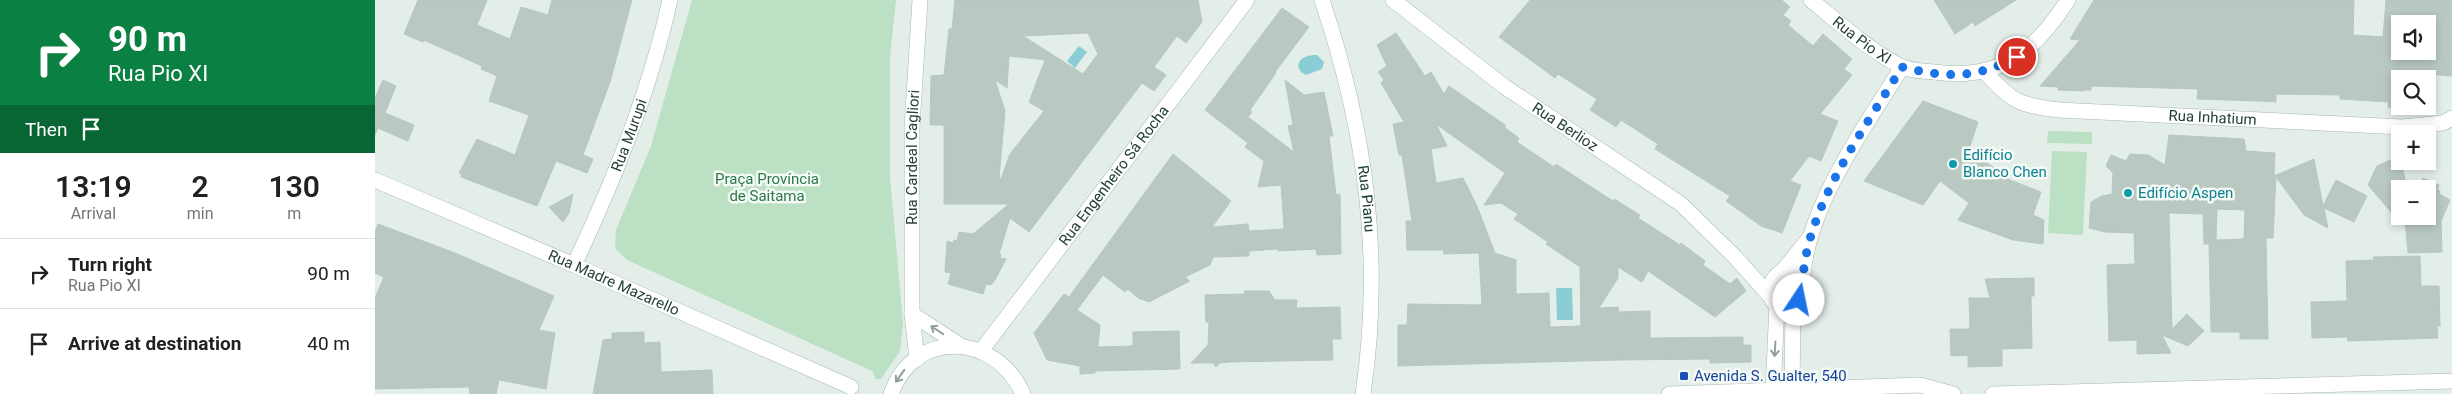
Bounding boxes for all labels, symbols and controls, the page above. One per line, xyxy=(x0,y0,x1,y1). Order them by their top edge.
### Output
street label: Rua Pio XI xyxy=(1829,13,1894,68)
map controls xyxy=(2391,15,2436,225)
button: sound xyxy=(2391,15,2436,60)
text: 90 m xyxy=(108,19,187,60)
icon: right xyxy=(25,20,90,85)
pin xyxy=(1996,36,2038,78)
icon: arrive xyxy=(2003,43,2031,71)
text: Rua Pio XI xyxy=(108,61,208,86)
button: search xyxy=(2391,70,2436,115)
street label: Rua Cardeal Cagliori xyxy=(903,89,923,225)
street label: Rua Murupi xyxy=(607,97,651,174)
street label: Rua Berlioz xyxy=(1529,99,1601,155)
street label: Rua Engenheiro Sá Rocha xyxy=(1055,102,1173,249)
street label: Rua Inhatium xyxy=(2168,106,2257,129)
icon: arrive xyxy=(77,115,105,143)
text: Then xyxy=(25,118,67,141)
button: + xyxy=(2391,125,2436,170)
place label: Edifício Blanco Chen xyxy=(1963,146,2047,181)
marker: Edifício Blanco Chen xyxy=(1947,158,1959,170)
street label: Rua Pianu xyxy=(1354,164,1379,233)
text: 13:19 xyxy=(55,169,132,204)
text: 2 xyxy=(192,169,209,204)
text: 130 xyxy=(269,169,320,204)
park label: Praça Província de Saitama xyxy=(715,170,819,205)
button: − xyxy=(2391,180,2436,225)
place label: Edifício Aspen xyxy=(2138,184,2233,202)
marker: Edifício Aspen xyxy=(2122,187,2134,199)
text: Arrival xyxy=(71,204,116,223)
text: min xyxy=(187,204,214,223)
text: m xyxy=(287,204,301,223)
street label: Rua Madre Mazarello xyxy=(545,246,682,319)
text: Turn right xyxy=(68,253,152,276)
icon: right xyxy=(25,260,53,288)
text: 90 m xyxy=(307,262,350,285)
position arrow xyxy=(1772,273,1824,325)
text: Rua Pio XI xyxy=(68,276,141,295)
one-way arrow xyxy=(930,325,944,335)
icon: arrive xyxy=(25,330,53,358)
text: Arrive at destination xyxy=(68,332,241,355)
text: 40 m xyxy=(307,332,350,355)
one-way arrow xyxy=(1770,341,1779,357)
place label: Avenida S. Gualter, 540 xyxy=(1694,367,1847,385)
one-way arrow xyxy=(895,369,905,383)
marker: Avenida S. Gualter, 540 xyxy=(1678,370,1690,382)

